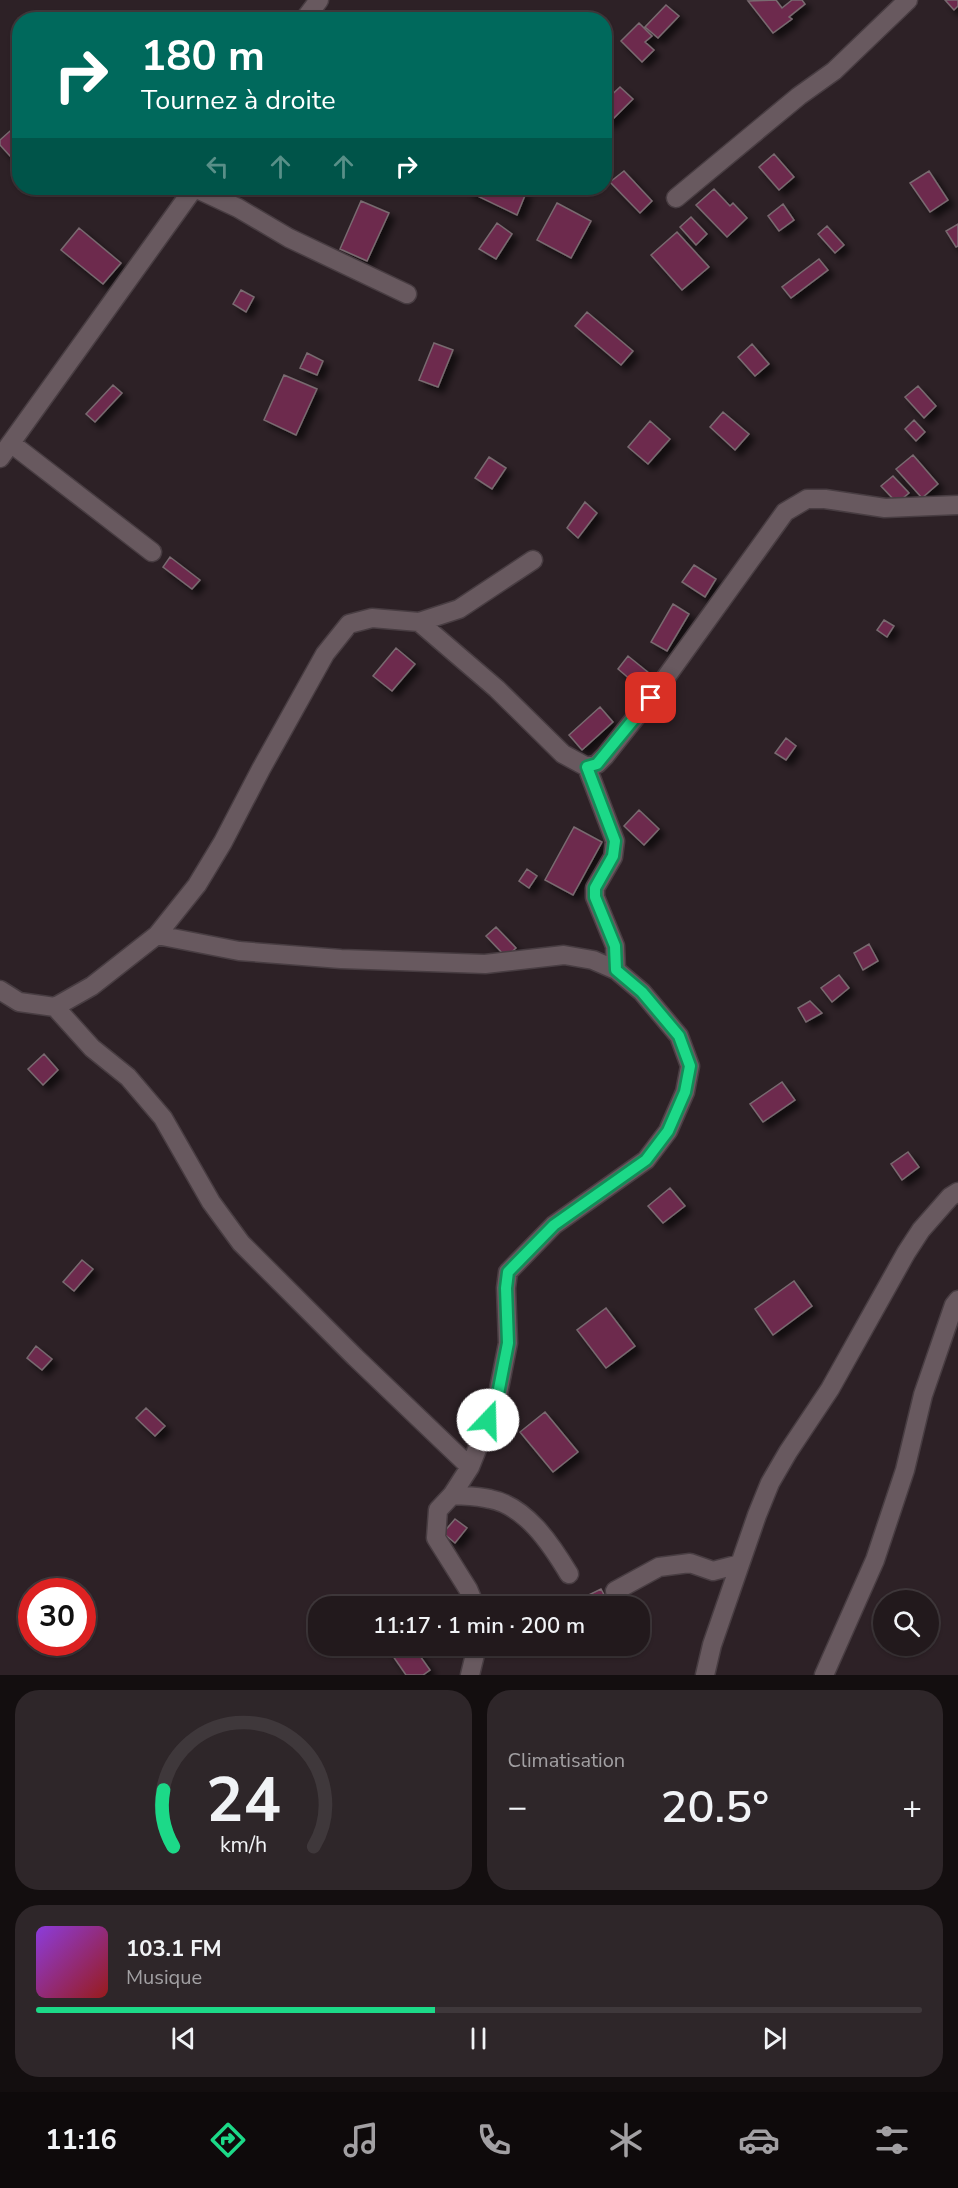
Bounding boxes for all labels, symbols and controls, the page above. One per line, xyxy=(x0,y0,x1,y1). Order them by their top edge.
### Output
text: 180 m xyxy=(141,28,265,85)
icon: right xyxy=(42,36,120,114)
text: Tournez à droite xyxy=(141,82,336,119)
icon: left xyxy=(201,150,234,183)
icon: ahead xyxy=(264,150,297,183)
icon: ahead xyxy=(327,150,360,183)
icon: right xyxy=(390,150,423,183)
pin xyxy=(625,672,676,723)
icon: arrive xyxy=(634,681,667,714)
position arrow xyxy=(456,1388,520,1452)
speed limit sign: 30 xyxy=(18,1578,96,1656)
map controls xyxy=(873,1590,939,1656)
button: search xyxy=(873,1590,939,1656)
text: 11:17 · 1 min · 200 m xyxy=(373,1611,585,1641)
text: Climatisation xyxy=(508,1747,625,1774)
text: 24 xyxy=(206,1758,281,1843)
text: 20.5° xyxy=(660,1777,769,1838)
text: − xyxy=(508,1785,527,1830)
text: + xyxy=(902,1785,922,1830)
text: km/h xyxy=(220,1830,267,1860)
text: 103.1 FM xyxy=(126,1934,222,1964)
text: Musique xyxy=(126,1964,202,1991)
icon: previous xyxy=(167,2022,200,2055)
icon: pause xyxy=(462,2022,495,2055)
icon: next xyxy=(758,2022,791,2055)
icon: directions xyxy=(207,2119,249,2161)
icon: music xyxy=(340,2119,382,2161)
icon: phone xyxy=(473,2119,515,2161)
icon: climate xyxy=(605,2119,647,2161)
icon: car xyxy=(738,2119,780,2161)
icon: filters xyxy=(871,2119,913,2161)
text: 11:16 xyxy=(45,2122,117,2159)

